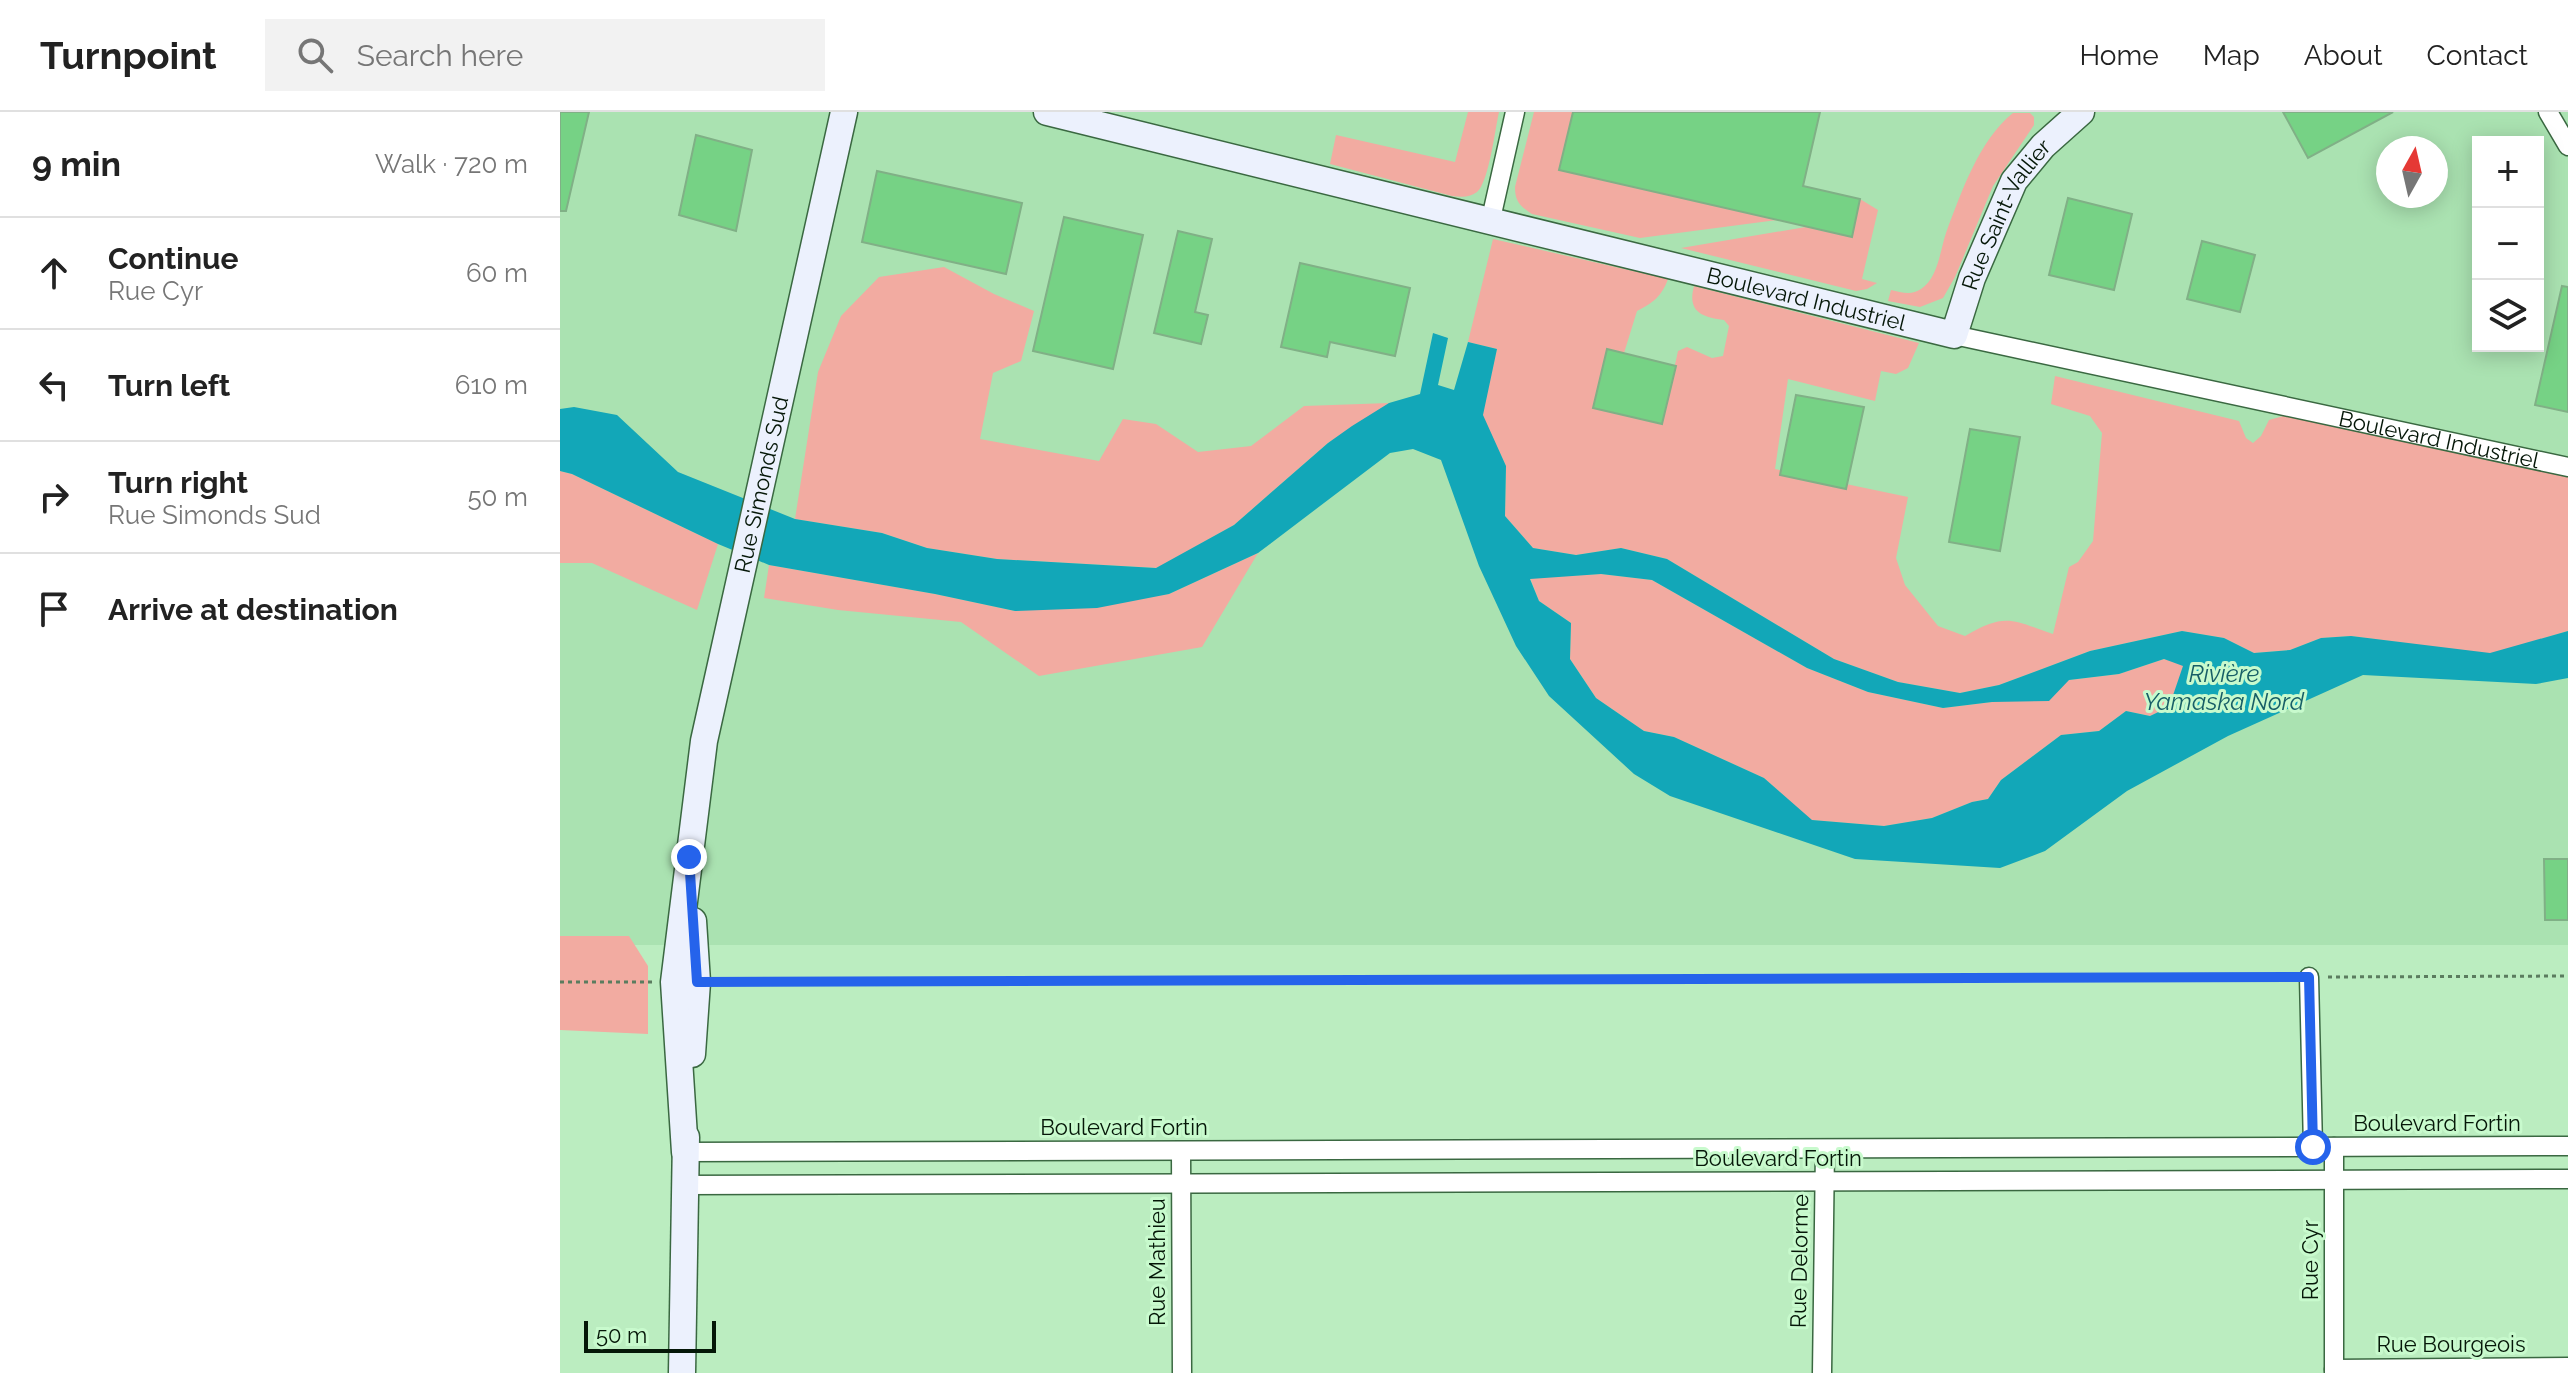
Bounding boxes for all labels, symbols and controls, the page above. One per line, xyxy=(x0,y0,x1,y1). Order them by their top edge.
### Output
search box xyxy=(265,19,825,91)
text: Turnpoint xyxy=(40,33,217,78)
icon: search xyxy=(293,33,337,77)
text: Search here xyxy=(357,38,523,73)
text: Home xyxy=(2079,39,2159,72)
text: Map xyxy=(2203,39,2260,72)
text: About xyxy=(2304,39,2383,72)
text: Contact xyxy=(2427,39,2528,72)
street label: Rue Saint-Vallier xyxy=(1956,133,2056,293)
north arrow xyxy=(2376,136,2448,208)
map controls xyxy=(2472,136,2544,352)
button: + xyxy=(2472,136,2544,208)
text: 9 min xyxy=(32,144,121,184)
text: Walk · 720 m xyxy=(375,149,528,179)
button: − xyxy=(2472,208,2544,280)
text: Continue xyxy=(108,241,239,276)
icon: ahead xyxy=(32,251,76,295)
text: 60 m xyxy=(466,258,528,288)
street label: Boulevard Industriel xyxy=(1704,262,1909,336)
text: Rue Cyr xyxy=(108,276,203,306)
button: layers xyxy=(2472,280,2544,352)
icon: left xyxy=(32,363,76,407)
text: Turn left xyxy=(108,368,230,403)
text: 610 m xyxy=(455,370,528,400)
street label: Rue Simonds Sud xyxy=(729,394,793,575)
street label: Boulevard Industriel xyxy=(2336,405,2541,473)
text: Turn right xyxy=(108,465,248,500)
icon: right xyxy=(32,475,76,519)
text: 50 m xyxy=(467,482,528,512)
text: Rue Simonds Sud xyxy=(108,500,321,530)
icon: arrive xyxy=(32,587,76,631)
text: Arrive at destination xyxy=(108,592,398,627)
water label: Rivière Yamaska Nord xyxy=(2144,659,2305,716)
route end xyxy=(671,839,707,875)
street label: Boulevard Fortin xyxy=(2353,1110,2521,1136)
street label: Boulevard Fortin xyxy=(1040,1114,1208,1140)
route start xyxy=(2295,1129,2331,1165)
street label: Boulevard Fortin xyxy=(1694,1145,1862,1171)
street label: Rue Delorme xyxy=(1785,1194,1813,1328)
street label: Rue Mathieu xyxy=(1144,1198,1170,1326)
street label: Rue Cyr xyxy=(2297,1219,2323,1300)
scale bar xyxy=(584,1317,716,1353)
text: 50 m xyxy=(596,1322,647,1348)
street label: Rue Bourgeois xyxy=(2376,1331,2526,1357)

